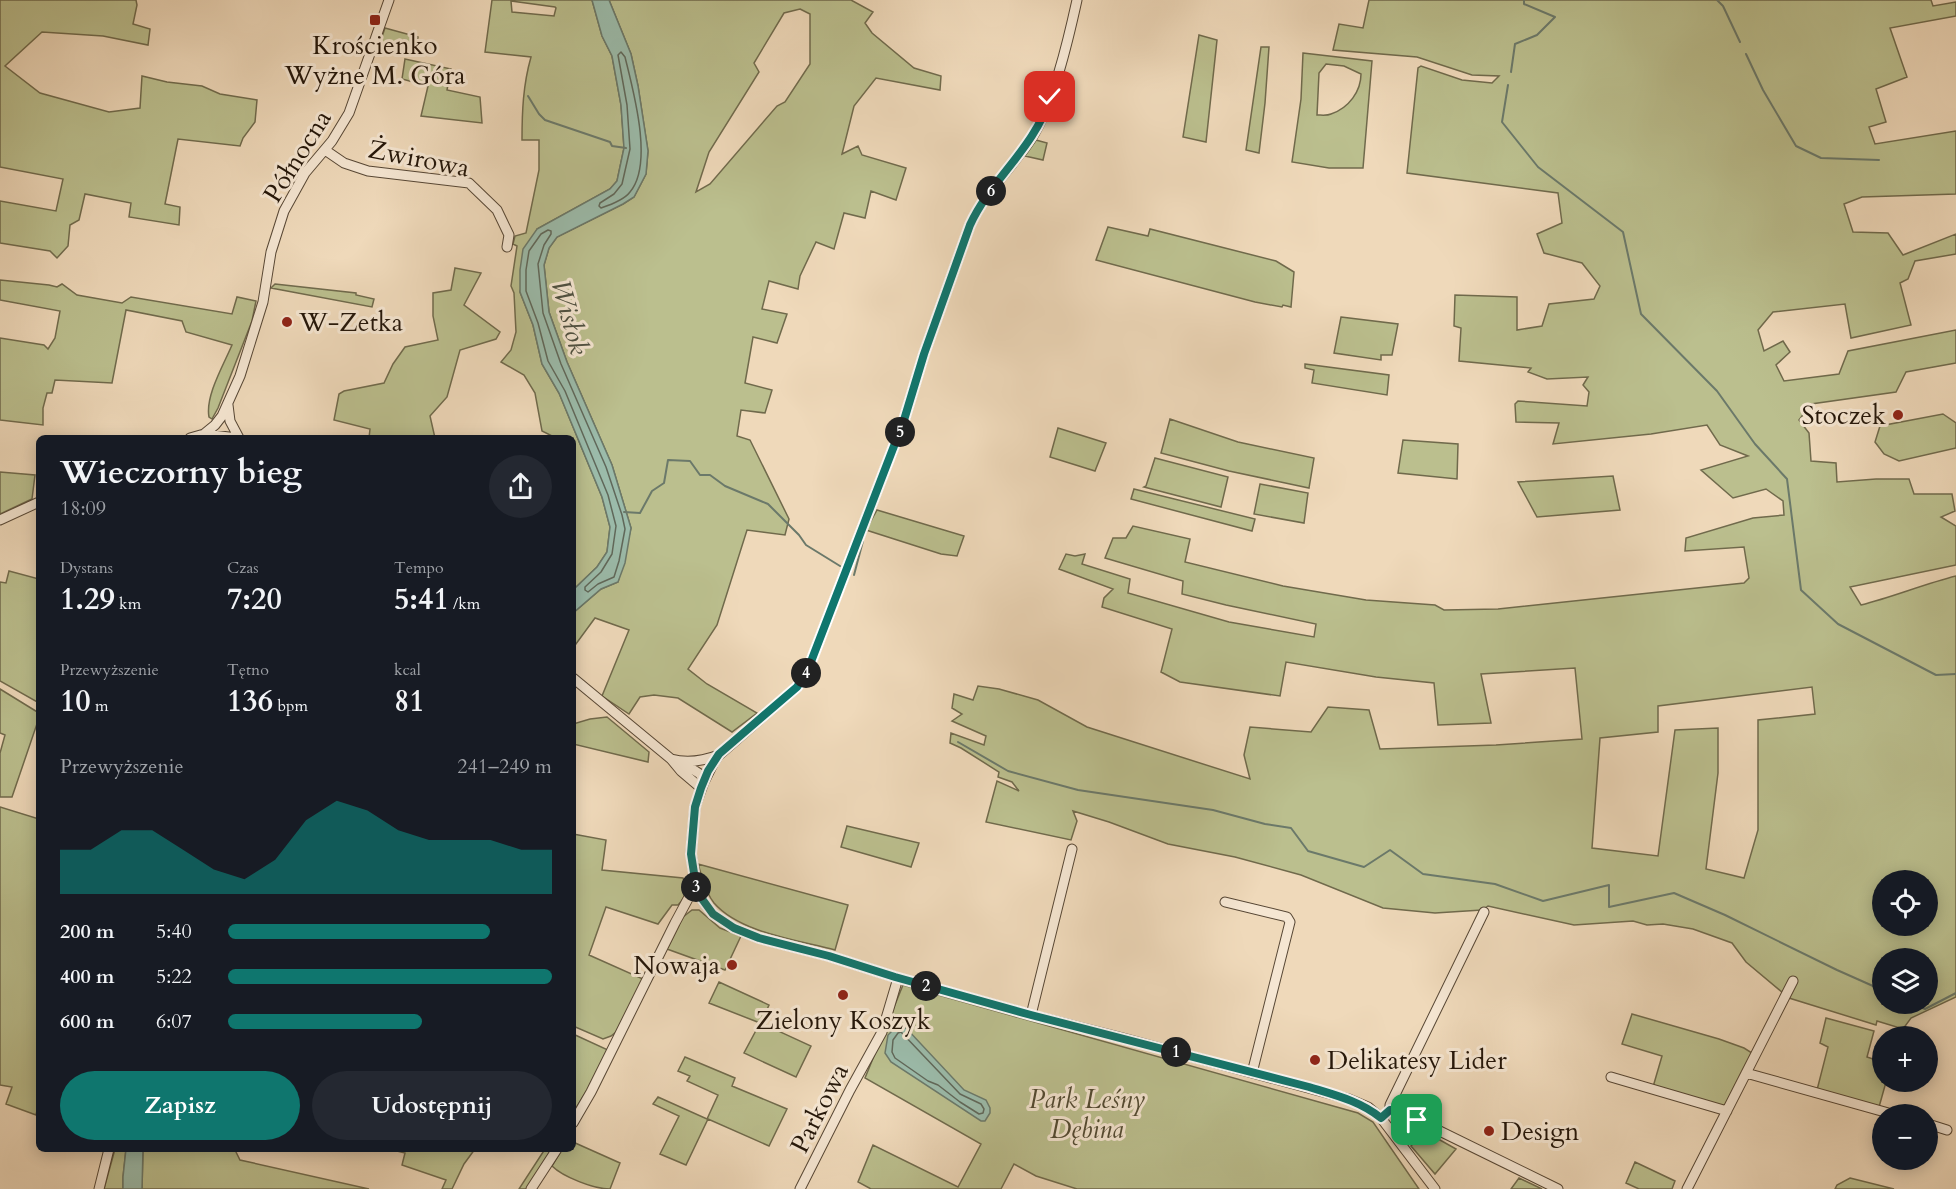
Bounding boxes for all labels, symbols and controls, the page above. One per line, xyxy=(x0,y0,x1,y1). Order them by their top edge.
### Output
marker: Krościenko Wyżne M. Góra xyxy=(368,13,382,27)
place label: Krościenko Wyżne M. Góra xyxy=(283,28,466,93)
pin xyxy=(1024,71,1075,122)
icon: check xyxy=(1033,80,1066,113)
street label: Północna xyxy=(255,103,340,209)
street label: Żwirowa xyxy=(365,132,472,185)
pin: 6 xyxy=(976,176,1006,206)
text: 6 xyxy=(987,180,995,202)
water label: Wisłok xyxy=(542,275,597,360)
place label: W-Zetka xyxy=(298,305,403,340)
marker: W-Zetka xyxy=(280,315,294,329)
place label: Stoczek xyxy=(1802,398,1886,433)
marker: Stoczek xyxy=(1891,408,1905,422)
pin: 5 xyxy=(885,417,915,447)
text: 5 xyxy=(896,421,904,443)
text: Wieczorny bieg xyxy=(60,450,302,495)
button: share xyxy=(489,455,552,518)
text: 18:09 xyxy=(60,495,106,522)
text: Dystans xyxy=(60,557,113,579)
text: Czas xyxy=(227,557,259,579)
text: Tempo xyxy=(394,557,444,579)
text: 1.29 xyxy=(60,579,115,620)
text: 7:20 xyxy=(227,579,282,620)
text: 5:41 xyxy=(394,579,449,620)
text: km xyxy=(115,593,141,615)
text: /km xyxy=(449,593,480,615)
pin: 4 xyxy=(791,658,821,688)
text: Przewyższenie xyxy=(60,659,159,681)
text: Tętno xyxy=(227,659,269,681)
text: kcal xyxy=(394,659,421,681)
text: 4 xyxy=(802,662,810,684)
text: 10 xyxy=(60,681,91,722)
text: 136 xyxy=(227,681,273,722)
text: 81 xyxy=(394,681,425,722)
text: m xyxy=(91,695,109,717)
text: bpm xyxy=(273,695,308,717)
text: Przewyższenie xyxy=(60,753,183,780)
text: 241–249 m xyxy=(457,753,552,780)
map controls xyxy=(1872,870,1938,1170)
button: locate xyxy=(1872,870,1938,936)
pin: 3 xyxy=(681,872,711,902)
text: 3 xyxy=(692,876,700,898)
text: 200 m xyxy=(60,918,115,945)
text: 5:40 xyxy=(156,918,192,945)
place label: Nowaja xyxy=(633,948,720,983)
button: layers xyxy=(1872,948,1938,1014)
marker: Nowaja xyxy=(725,958,739,972)
text: 400 m xyxy=(60,963,115,990)
text: 5:22 xyxy=(156,963,192,990)
pin: 2 xyxy=(911,971,941,1001)
text: 2 xyxy=(922,975,930,997)
marker: Zielony Koszyk xyxy=(836,988,850,1002)
place label: Zielony Koszyk xyxy=(755,1003,931,1038)
text: 600 m xyxy=(60,1008,115,1035)
text: 6:07 xyxy=(156,1008,192,1035)
button: + xyxy=(1872,1026,1938,1092)
pin: 1 xyxy=(1161,1037,1191,1067)
text: 1 xyxy=(1172,1041,1180,1063)
place label: Delikatesy Lider xyxy=(1327,1043,1507,1078)
marker: Delikatesy Lider xyxy=(1308,1053,1322,1067)
street label: Parkowa xyxy=(782,1057,857,1159)
button: Zapisz xyxy=(60,1071,300,1140)
button: Udostępnij xyxy=(312,1071,552,1140)
park label: Park Leśny Dębina xyxy=(1029,1082,1145,1147)
pin xyxy=(1391,1094,1442,1145)
icon: arrive xyxy=(1400,1103,1433,1136)
button: − xyxy=(1872,1104,1938,1170)
place label: Design xyxy=(1501,1114,1580,1149)
marker: Design xyxy=(1482,1124,1496,1138)

